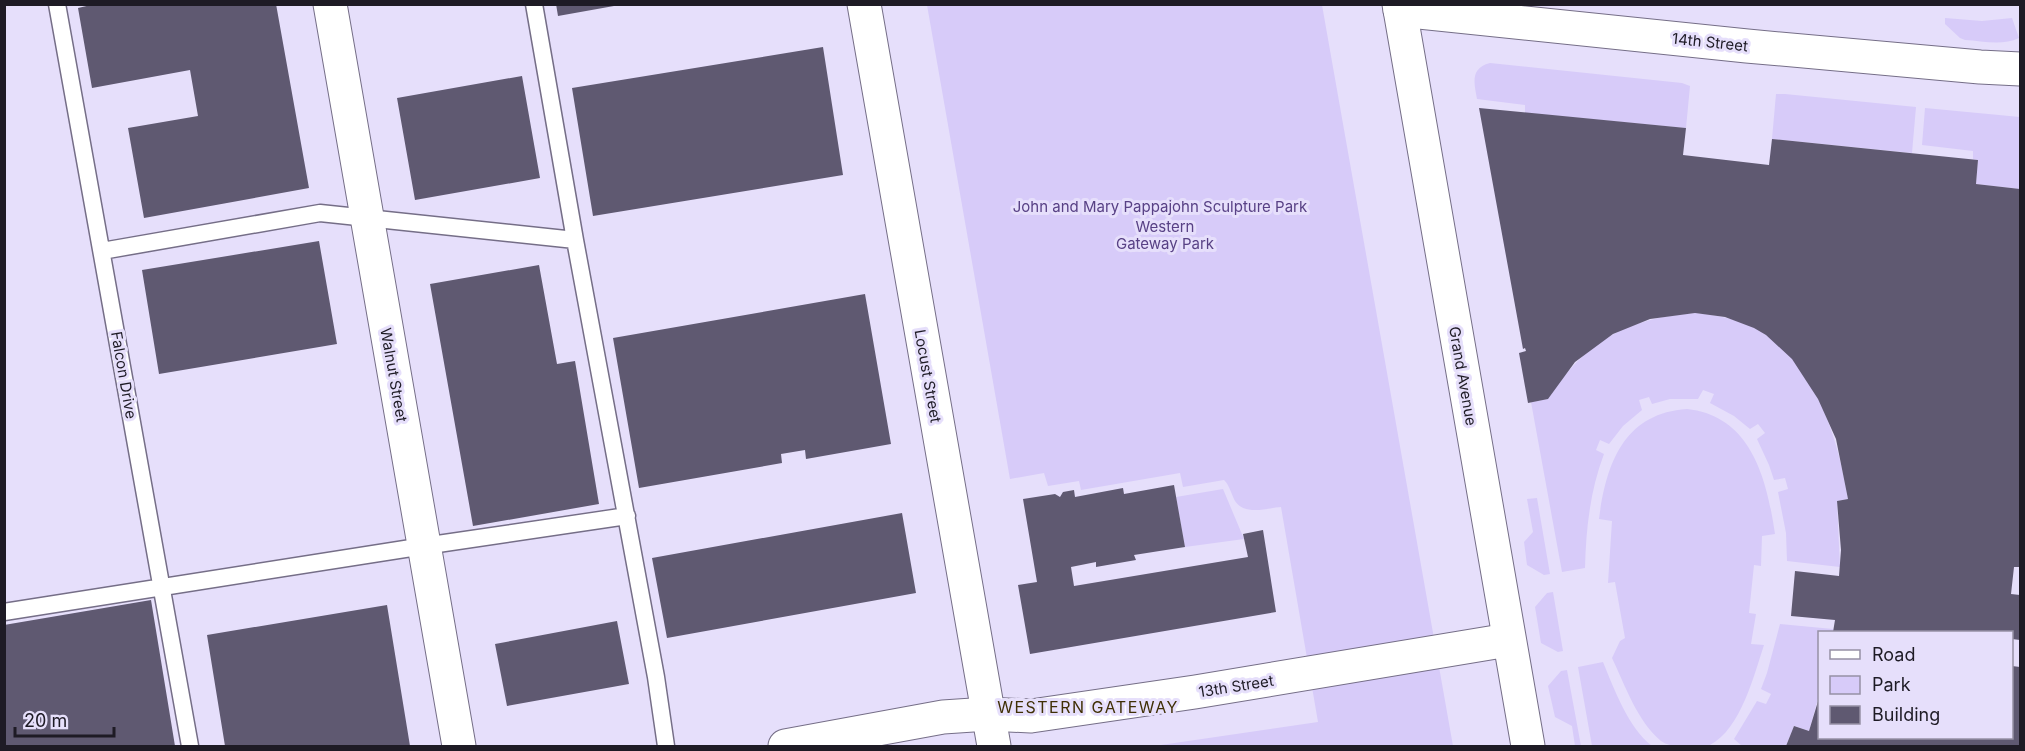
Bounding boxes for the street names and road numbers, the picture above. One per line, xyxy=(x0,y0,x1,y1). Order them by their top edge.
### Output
street label: 14th Street xyxy=(1671,29,1749,55)
street label: Grand Avenue xyxy=(1445,325,1481,427)
street label: Walnut Street xyxy=(376,326,412,424)
street label: Locust Street xyxy=(910,328,946,424)
street label: Falcon Drive xyxy=(107,330,141,420)
street label: 13th Street xyxy=(1197,671,1275,701)

